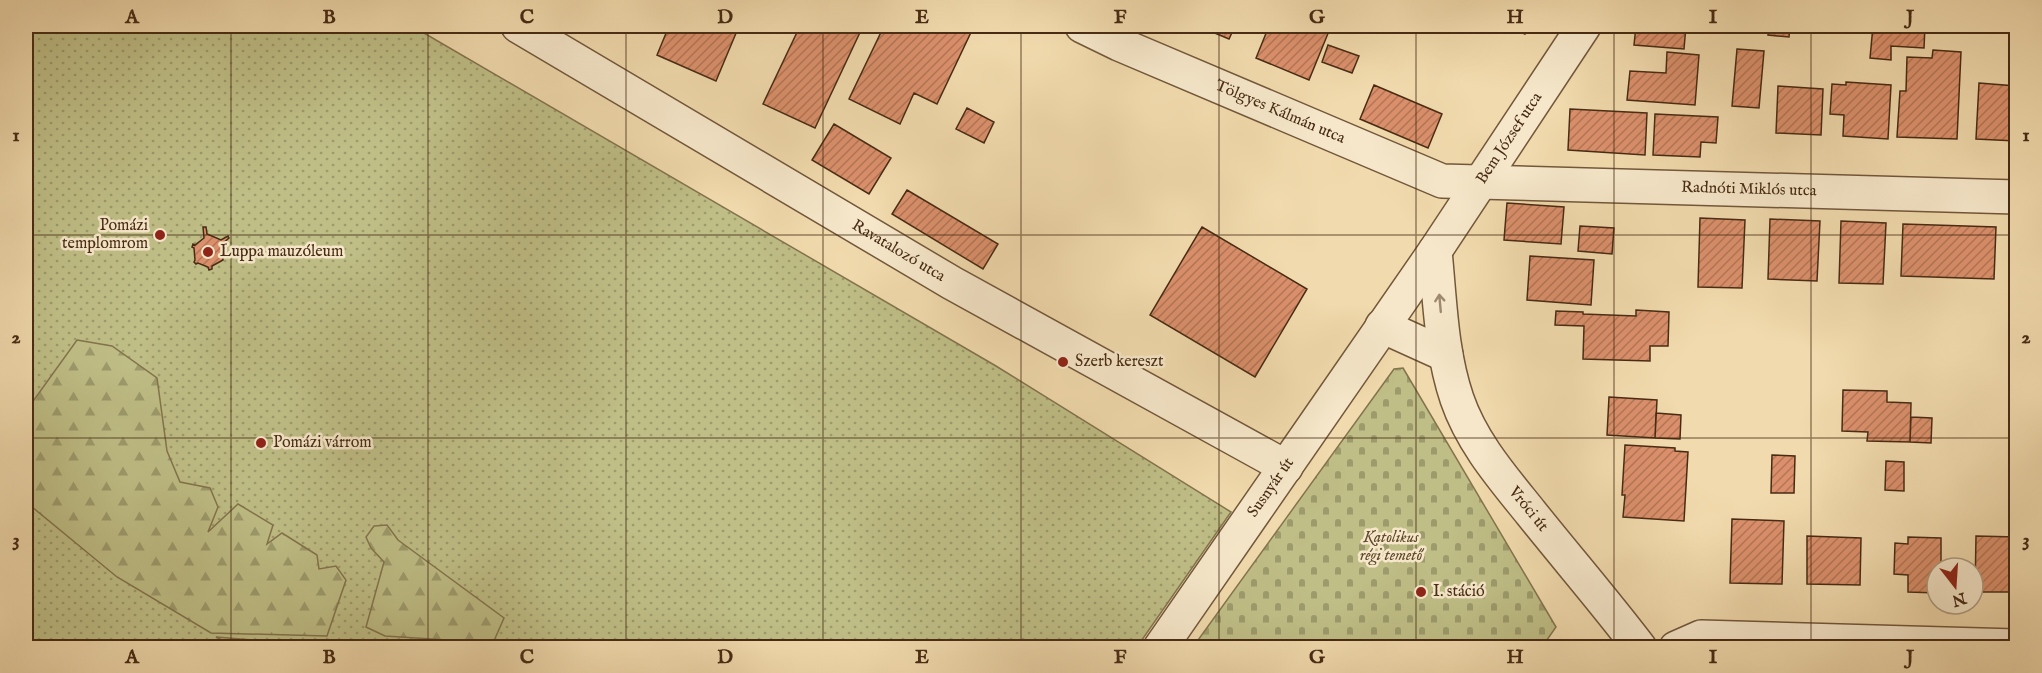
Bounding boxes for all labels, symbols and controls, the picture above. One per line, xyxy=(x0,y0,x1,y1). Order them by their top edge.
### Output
text: A xyxy=(124,5,140,30)
text: B xyxy=(322,5,336,30)
text: C xyxy=(520,5,534,30)
text: D xyxy=(717,5,733,30)
text: E xyxy=(915,5,929,30)
text: F xyxy=(1114,5,1127,30)
text: G xyxy=(1309,5,1326,30)
text: H xyxy=(1506,5,1524,30)
text: I xyxy=(1709,5,1718,30)
text: J xyxy=(1903,5,1915,30)
street label: Tölgyes Kálmán utca xyxy=(1212,76,1348,149)
street label: Bem József utca xyxy=(1472,89,1547,188)
text: 1 xyxy=(12,123,20,148)
text: 1 xyxy=(2022,123,2030,148)
street label: Radnóti Miklós utca xyxy=(1681,178,1817,201)
place label: Pomázi templomrom xyxy=(62,216,148,254)
street label: Ravatalozó utca xyxy=(848,216,949,287)
marker: Pomázi templomrom xyxy=(153,228,167,242)
place label: Luppa mauzóleum xyxy=(220,242,343,262)
marker: Luppa mauzóleum xyxy=(201,245,215,259)
one-way arrow xyxy=(1434,293,1445,313)
text: 2 xyxy=(11,325,21,350)
text: 2 xyxy=(2021,325,2031,350)
place label: Szerb kereszt xyxy=(1075,352,1164,372)
marker: Szerb kereszt xyxy=(1056,355,1070,369)
place label: Pomázi várrom xyxy=(273,433,372,453)
marker: Pomázi várrom xyxy=(254,436,268,450)
street label: Susnyár út xyxy=(1243,453,1299,521)
street label: Vróci út xyxy=(1503,482,1553,536)
text: 3 xyxy=(12,528,20,553)
park label: Katolikus régi temető xyxy=(1360,528,1424,566)
text: 3 xyxy=(2022,528,2030,553)
north arrow xyxy=(1925,556,1985,616)
place label: I. stáció xyxy=(1433,582,1485,602)
marker: I. stáció xyxy=(1414,585,1428,599)
text: N xyxy=(1949,587,1969,610)
text: A xyxy=(124,645,140,670)
text: B xyxy=(322,645,336,670)
text: C xyxy=(520,645,534,670)
text: D xyxy=(717,645,733,670)
text: E xyxy=(915,645,929,670)
text: F xyxy=(1114,645,1127,670)
text: G xyxy=(1309,645,1326,670)
text: H xyxy=(1506,645,1524,670)
text: I xyxy=(1709,645,1718,670)
text: J xyxy=(1903,645,1915,670)

